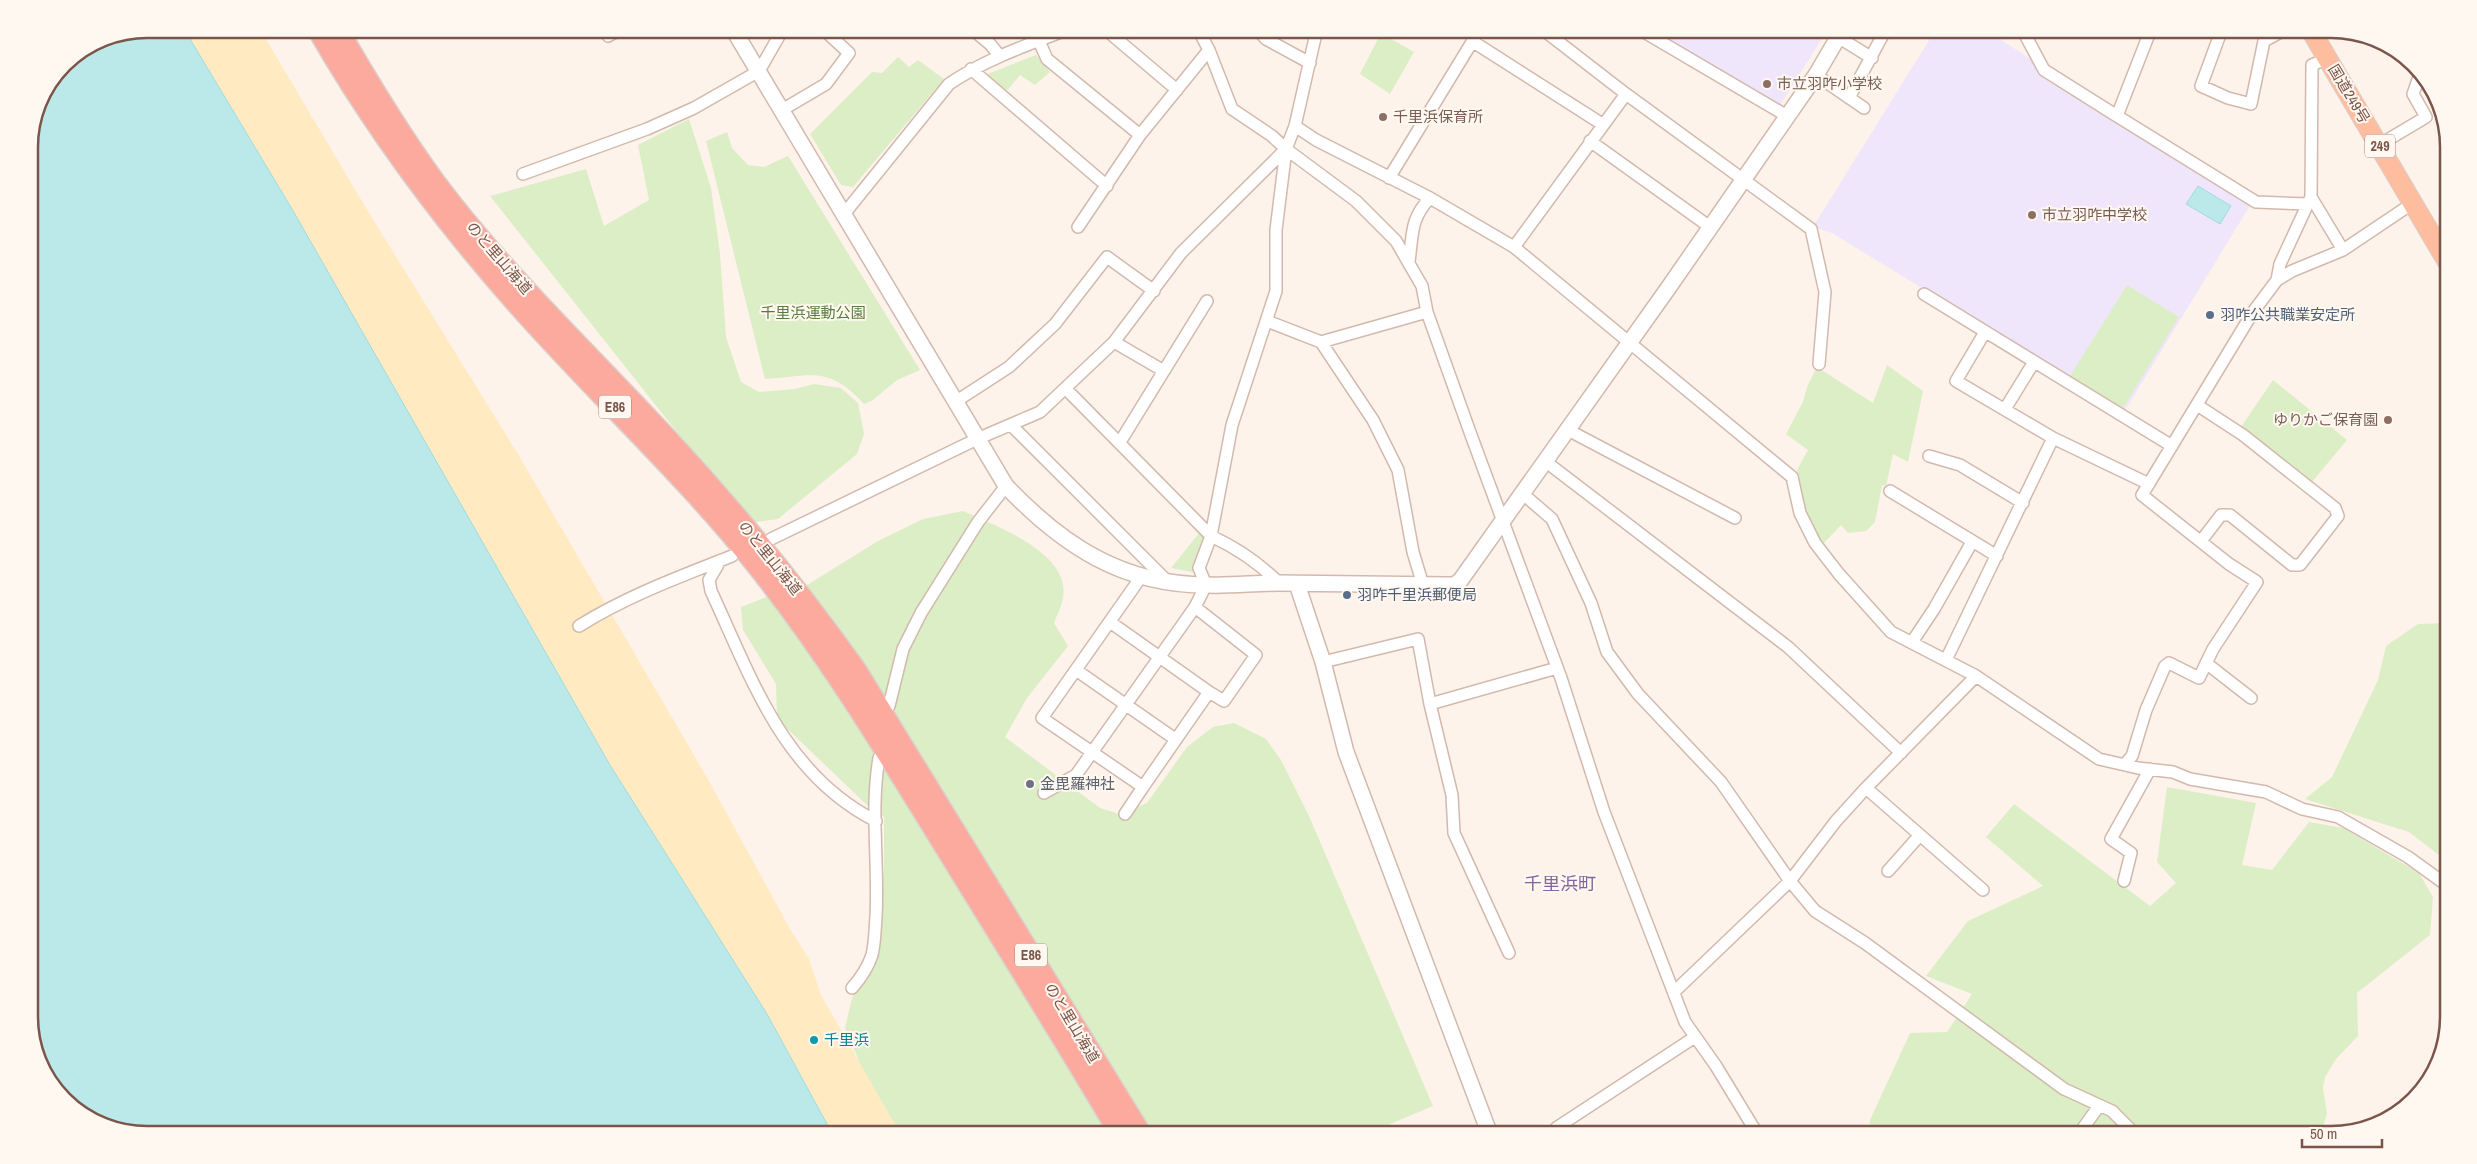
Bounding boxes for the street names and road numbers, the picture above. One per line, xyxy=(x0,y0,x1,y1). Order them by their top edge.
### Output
street label: 国道249号 xyxy=(2324,60,2375,127)
road number: 249 xyxy=(2365,134,2395,158)
street label: のと里山海道 xyxy=(462,217,537,299)
road number: E86 xyxy=(599,396,631,418)
street label: のと里山海道 xyxy=(734,516,807,599)
road number: E86 xyxy=(1015,944,1047,966)
street label: のと里山海道 xyxy=(1040,979,1105,1067)

